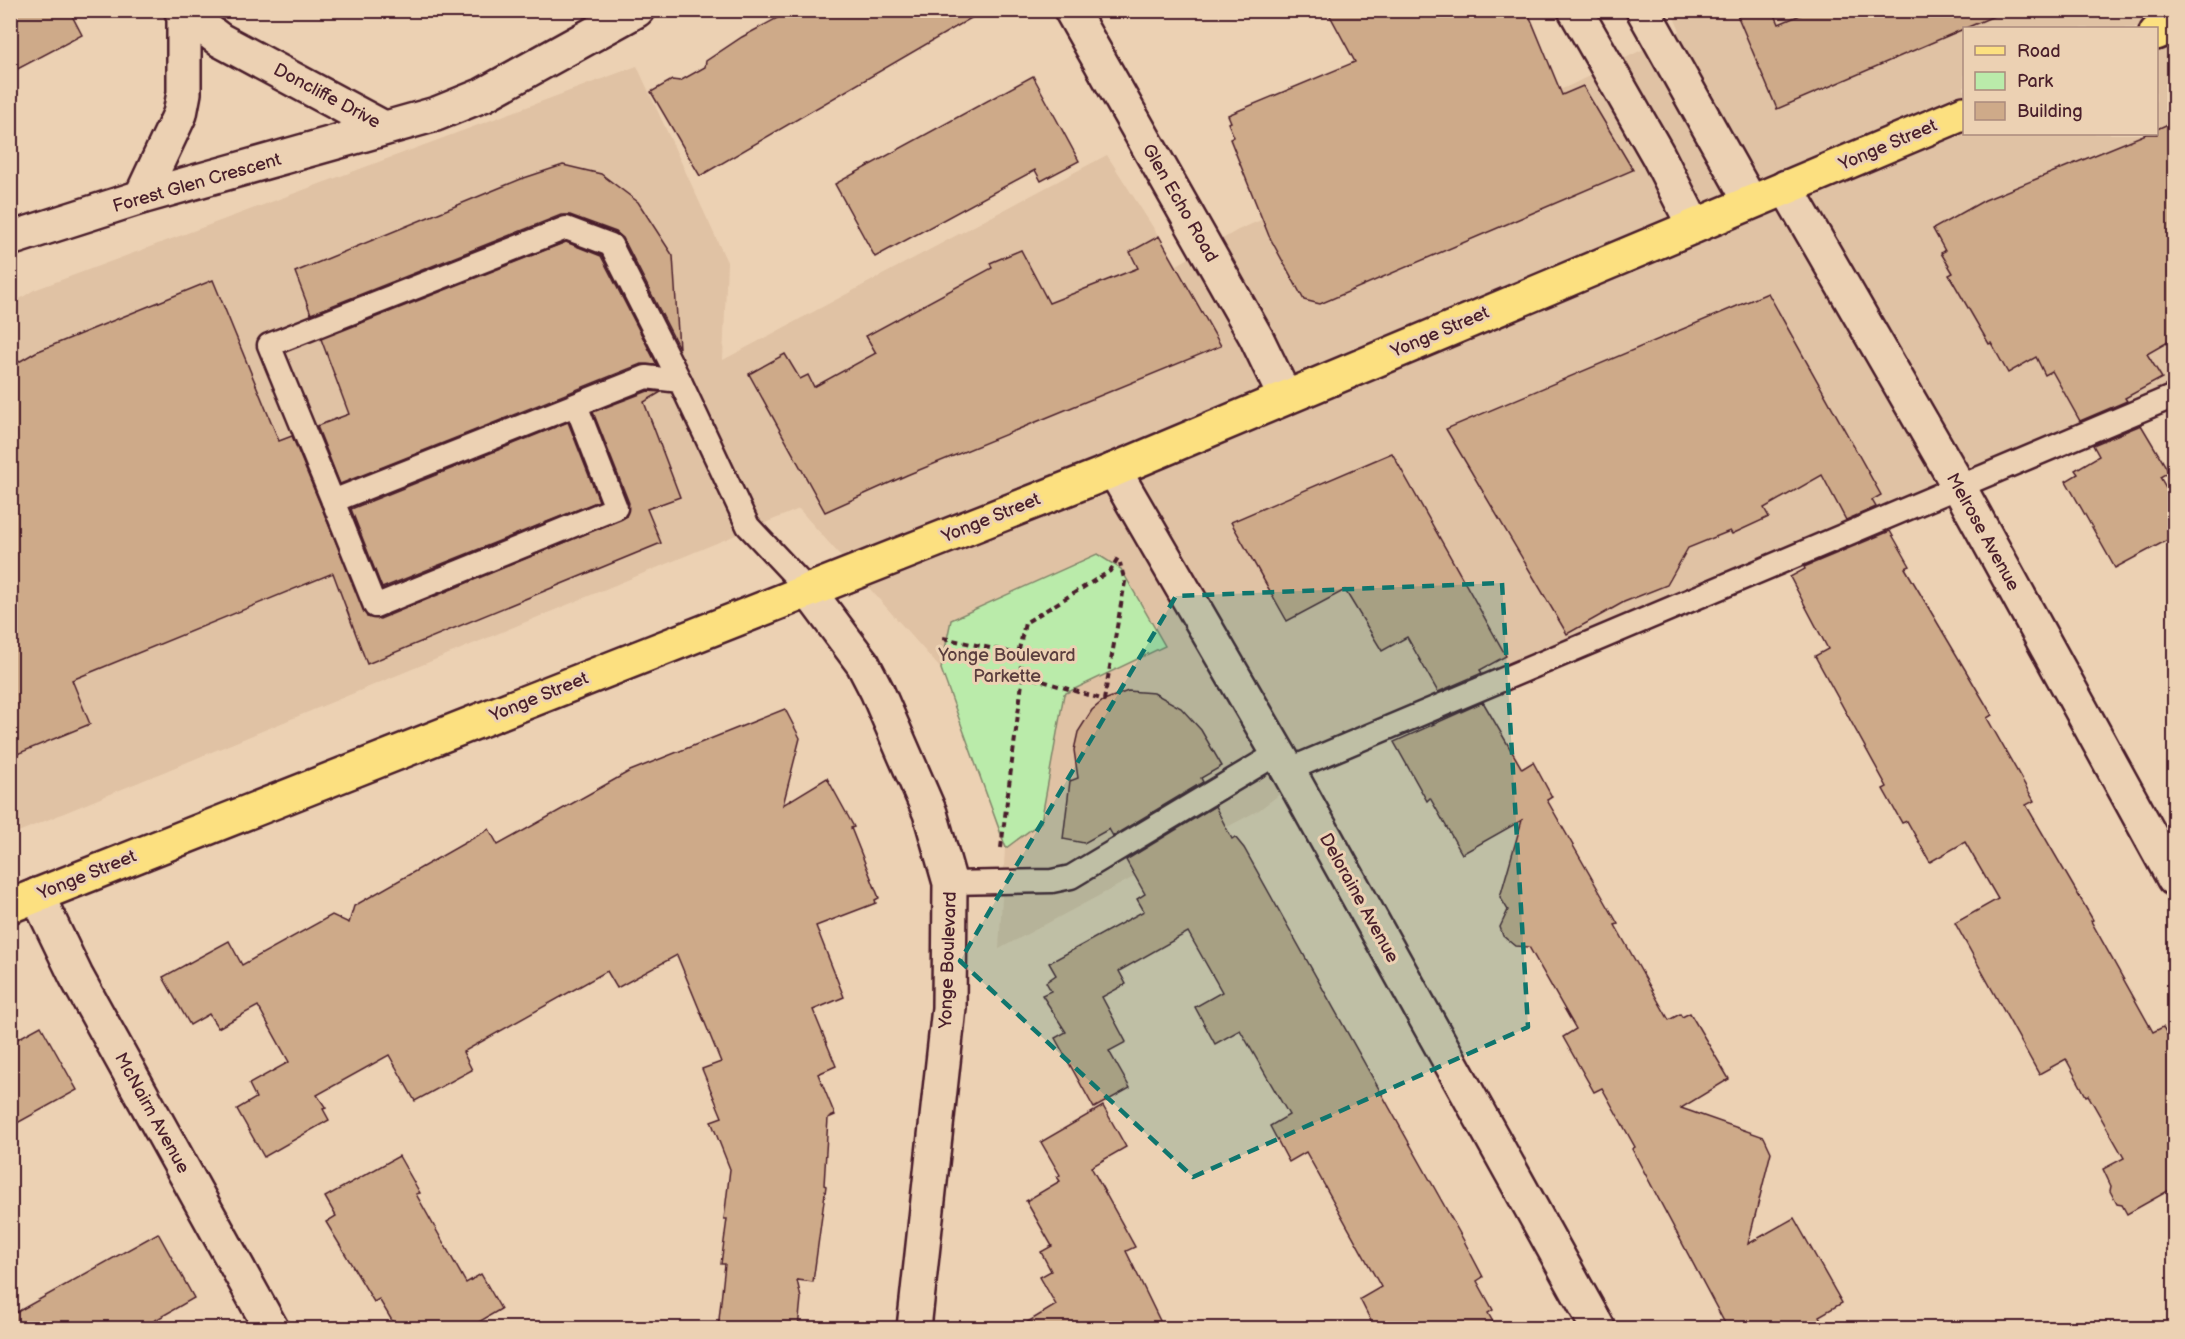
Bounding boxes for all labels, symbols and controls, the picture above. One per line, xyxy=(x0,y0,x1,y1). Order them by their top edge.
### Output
legend xyxy=(1963,27,2158,135)
text: Road xyxy=(2017,41,2061,62)
street label: Doncliffe Drive xyxy=(270,59,384,133)
text: Park xyxy=(2017,71,2053,92)
text: Building xyxy=(2017,101,2083,122)
street label: Yonge Street xyxy=(1835,115,1941,175)
street label: Glen Echo Road xyxy=(1138,140,1222,266)
street label: Forest Glen Crescent xyxy=(110,149,284,217)
street label: Yonge Street xyxy=(1387,302,1493,362)
street label: Melrose Avenue xyxy=(1942,469,2024,595)
street label: Yonge Street xyxy=(938,489,1044,548)
park label: Yonge Boulevard Parkette xyxy=(937,645,1076,687)
street label: Yonge Street xyxy=(486,668,592,727)
street label: Deloraine Avenue xyxy=(1315,830,1403,966)
street label: Yonge Street xyxy=(34,846,140,905)
street label: Yonge Boulevard xyxy=(935,891,961,1030)
street label: McNairn Avenue xyxy=(110,1049,194,1177)

